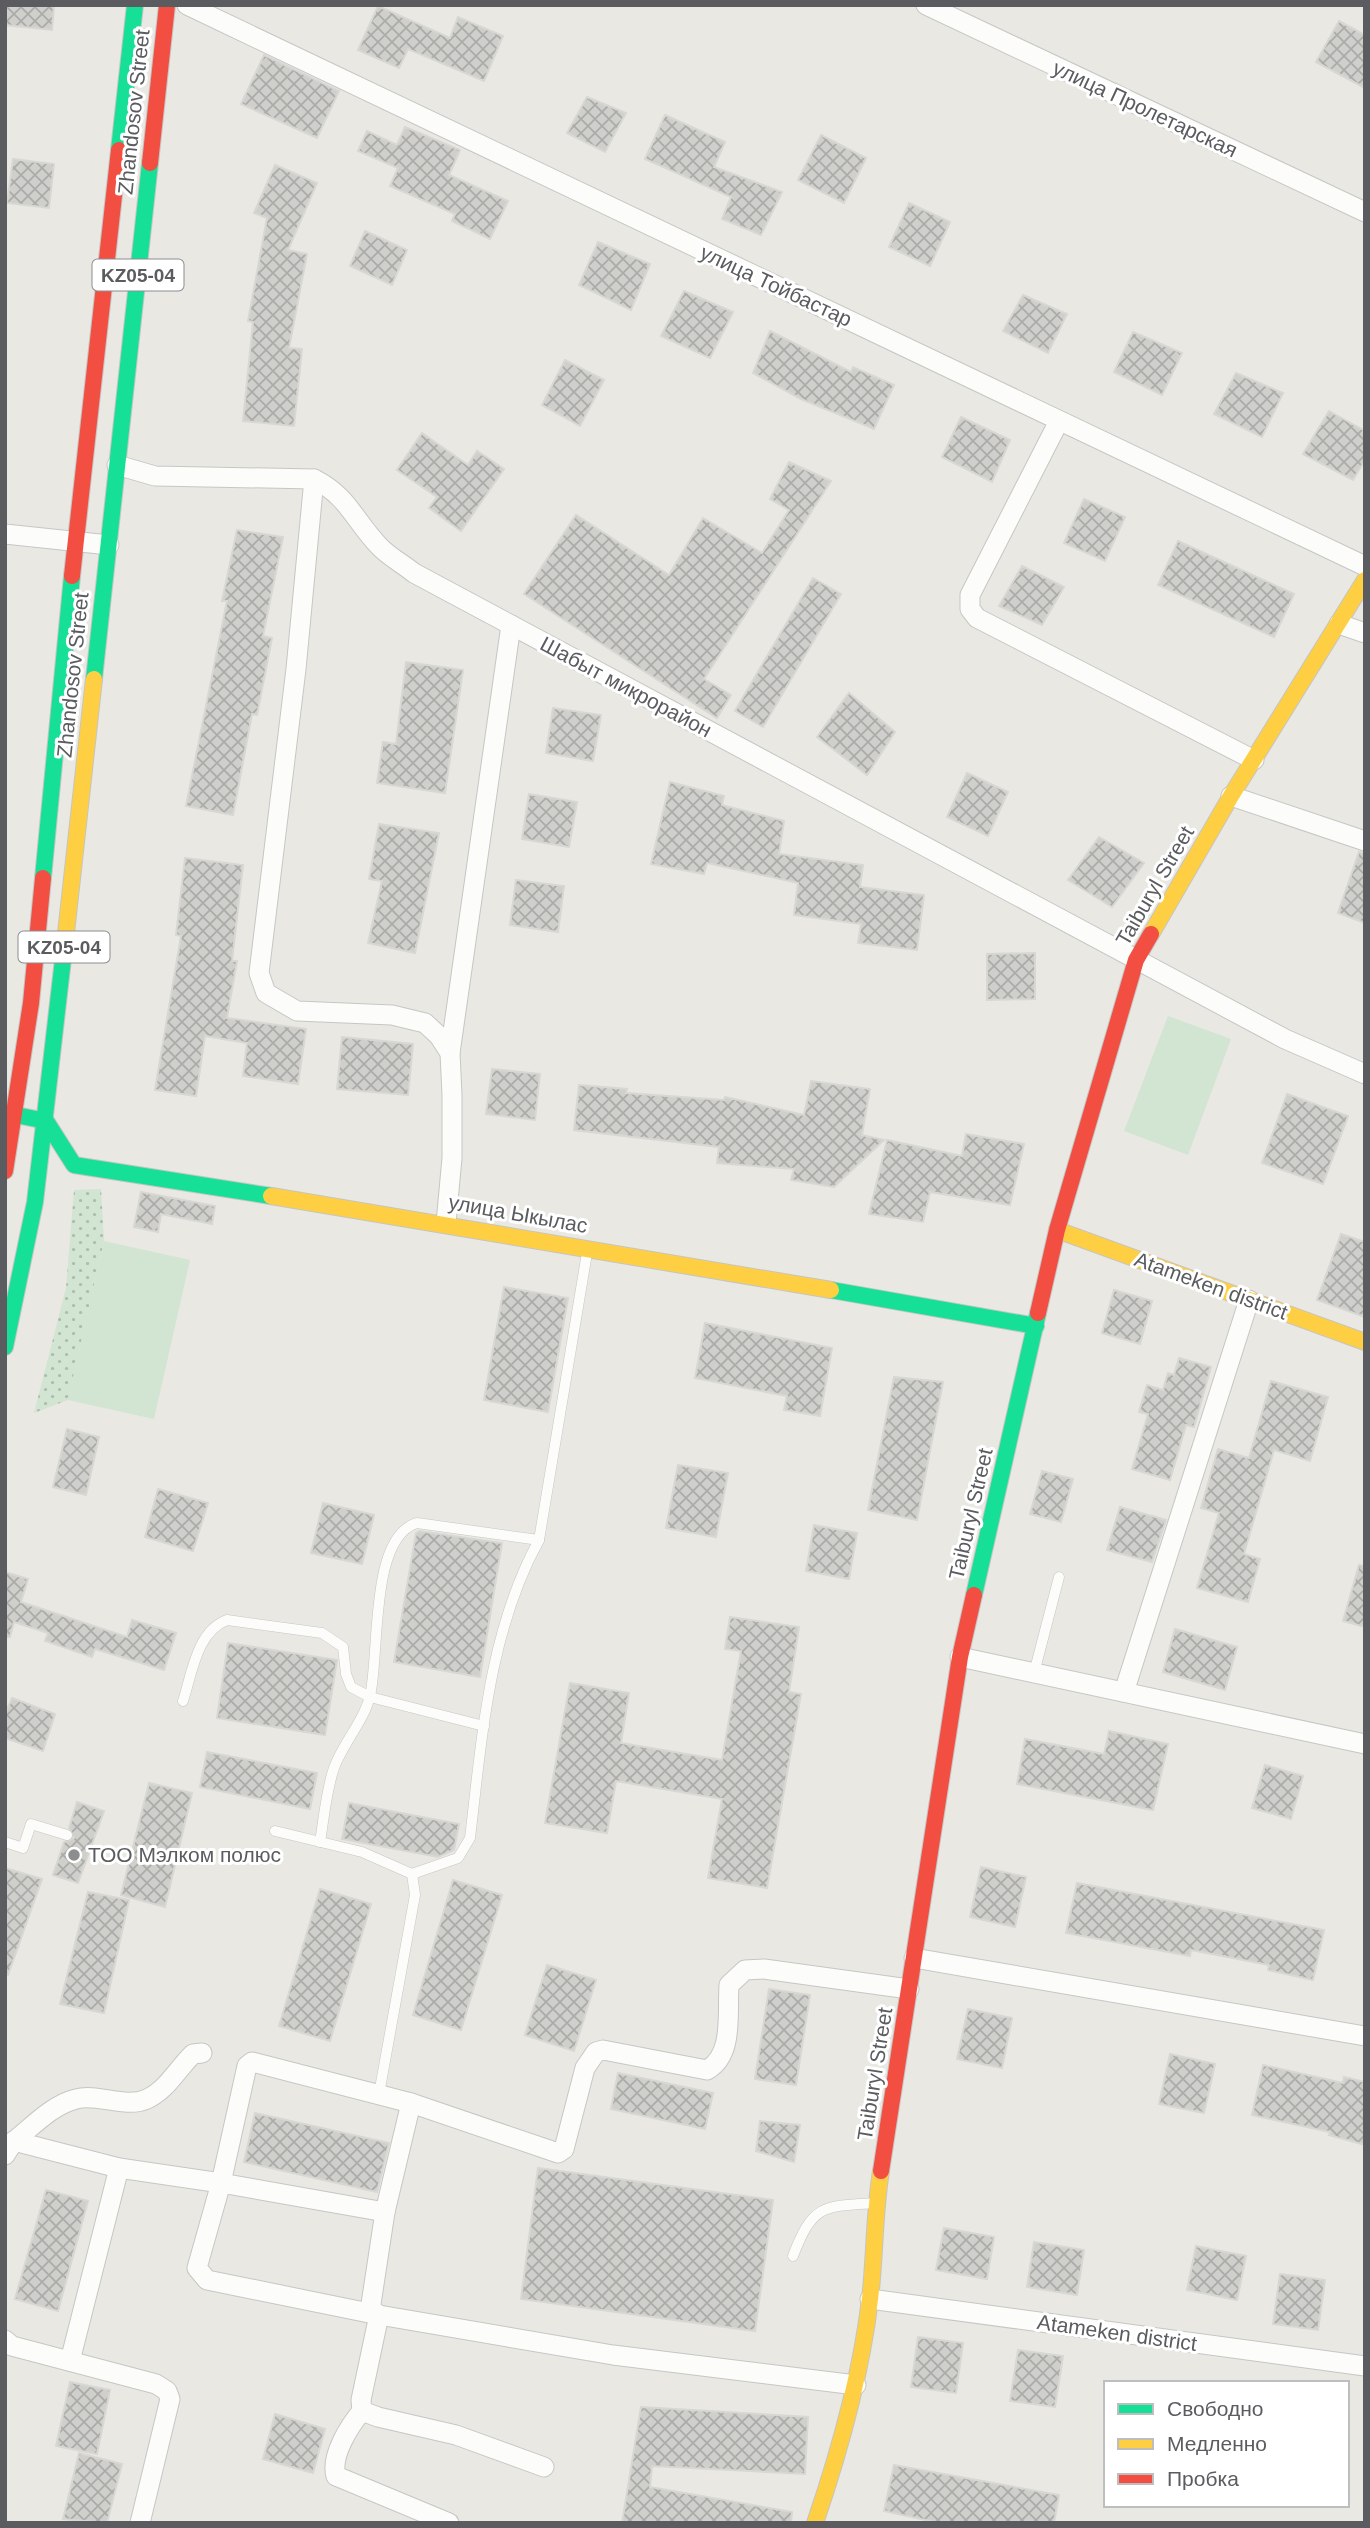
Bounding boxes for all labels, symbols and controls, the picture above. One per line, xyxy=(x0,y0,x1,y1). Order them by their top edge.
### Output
street label: Zhandosov Street xyxy=(113,28,154,196)
street label: улица Пролетарская xyxy=(1049,56,1241,161)
street label: улица Тойбастар xyxy=(697,240,856,331)
road number: KZ05-04 xyxy=(92,260,184,290)
street label: Zhandosov Street xyxy=(52,591,93,759)
street label: Шабыт микрорайон xyxy=(537,632,716,741)
street label: Taiburyl Street xyxy=(1111,822,1198,950)
road number: KZ05-04 xyxy=(18,931,110,962)
street label: улица Ыкылас xyxy=(447,1190,589,1237)
street label: Atameken district xyxy=(1132,1247,1291,1324)
street label: Taiburyl Street xyxy=(944,1446,997,1582)
place label: ТОО Мэлком полюс xyxy=(88,1843,281,1866)
marker: ТОО Мэлком полюс xyxy=(66,1847,82,1863)
street label: Taiburyl Street xyxy=(853,2006,896,2142)
street label: Atameken district xyxy=(1036,2310,1199,2355)
legend xyxy=(1104,2381,1349,2507)
text: Свободно xyxy=(1167,2397,1264,2420)
text: Медленно xyxy=(1167,2432,1267,2455)
text: Пробка xyxy=(1167,2467,1239,2490)

